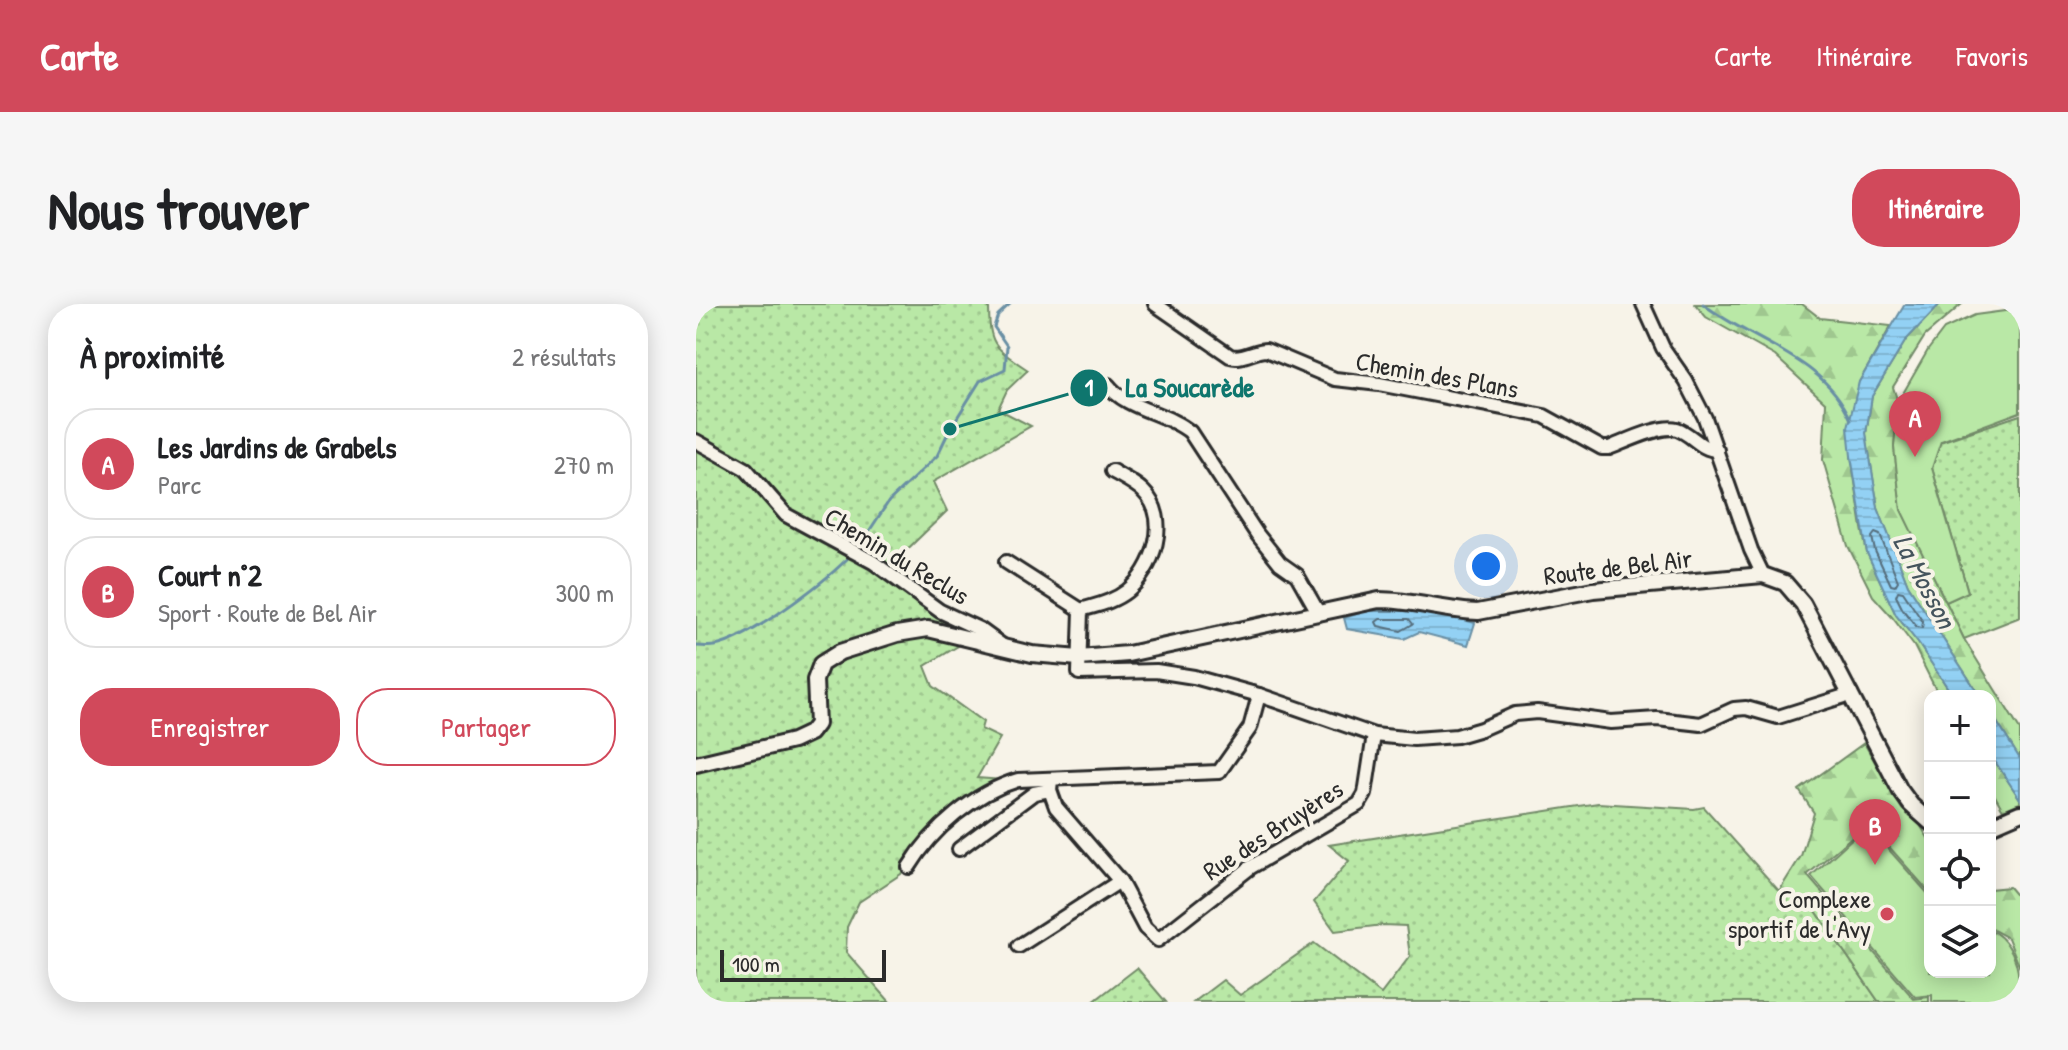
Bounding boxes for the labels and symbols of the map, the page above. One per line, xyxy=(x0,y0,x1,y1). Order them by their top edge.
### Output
street label: Chemin des Plans xyxy=(1353,343,1521,406)
callout: La Soucarède xyxy=(1069,362,1270,414)
text: La Soucarède xyxy=(1126,368,1255,406)
text: 1 xyxy=(1085,371,1094,403)
pin: A xyxy=(1889,391,1941,457)
street label: Chemin du Reclus xyxy=(818,499,976,613)
water label: La Mosson xyxy=(1884,527,1967,637)
street label: Route de Bel Air xyxy=(1542,540,1694,593)
your location xyxy=(1466,546,1506,586)
street label: Rue des Bruyères xyxy=(1196,771,1349,888)
pin: B xyxy=(1849,799,1901,865)
place label: Complexe sportif de l'Avy xyxy=(1728,881,1871,946)
marker: Complexe sportif de l'Avy xyxy=(1878,905,1896,923)
scale bar xyxy=(720,946,886,982)

